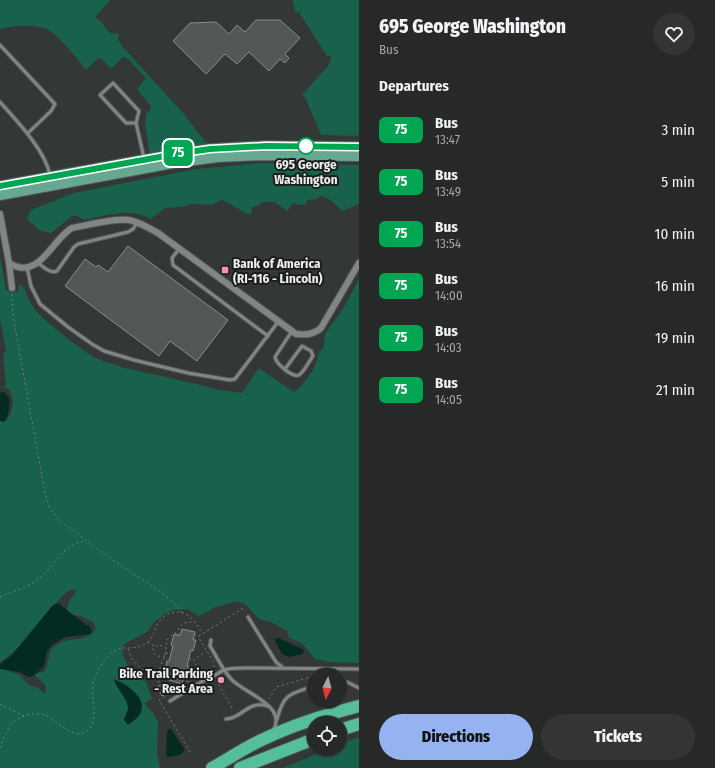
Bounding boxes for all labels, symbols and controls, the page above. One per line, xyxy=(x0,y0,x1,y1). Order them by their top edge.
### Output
button: heart xyxy=(653,13,695,55)
text: 695 George Washington xyxy=(379,15,566,38)
text: Bus xyxy=(379,42,398,57)
text: Departures xyxy=(379,77,449,95)
text: Bus xyxy=(435,114,458,132)
text: 75 xyxy=(395,121,407,138)
text: 3 min xyxy=(661,121,695,139)
text: 13:47 xyxy=(435,132,460,147)
marker: 695 George Washington xyxy=(297,137,315,155)
line badge: 75 xyxy=(160,140,196,166)
text: 75 xyxy=(172,144,184,161)
place label: 695 George Washington xyxy=(274,157,338,187)
text: Bus xyxy=(435,166,458,184)
text: 75 xyxy=(395,173,407,190)
text: 5 min xyxy=(661,173,695,191)
text: 13:49 xyxy=(435,184,461,199)
text: Bus xyxy=(435,218,458,236)
text: 75 xyxy=(395,225,407,242)
text: 10 min xyxy=(655,225,695,243)
text: 13:54 xyxy=(435,236,461,251)
place label: Bank of America (RI-116 - Lincoln) xyxy=(233,256,322,286)
marker: Bank of America (RI-116 - Lincoln) xyxy=(220,265,230,275)
text: Bus xyxy=(435,270,458,288)
text: 75 xyxy=(395,277,407,294)
text: 16 min xyxy=(655,277,695,295)
text: 14:00 xyxy=(435,288,463,303)
text: Bus xyxy=(435,322,458,340)
text: 75 xyxy=(395,329,407,346)
text: 19 min xyxy=(655,329,695,347)
text: 14:03 xyxy=(435,340,462,355)
text: Bus xyxy=(435,374,458,392)
text: 75 xyxy=(395,381,407,398)
text: 21 min xyxy=(656,381,695,399)
text: 14:05 xyxy=(435,392,462,407)
place label: Bike Trail Parking - Rest Area xyxy=(119,666,214,696)
north arrow xyxy=(307,668,347,708)
map controls xyxy=(307,668,347,756)
marker: Bike Trail Parking - Rest Area xyxy=(216,675,226,685)
button: Directions xyxy=(379,714,533,760)
button: Tickets xyxy=(541,714,695,760)
button: locate xyxy=(307,716,347,756)

